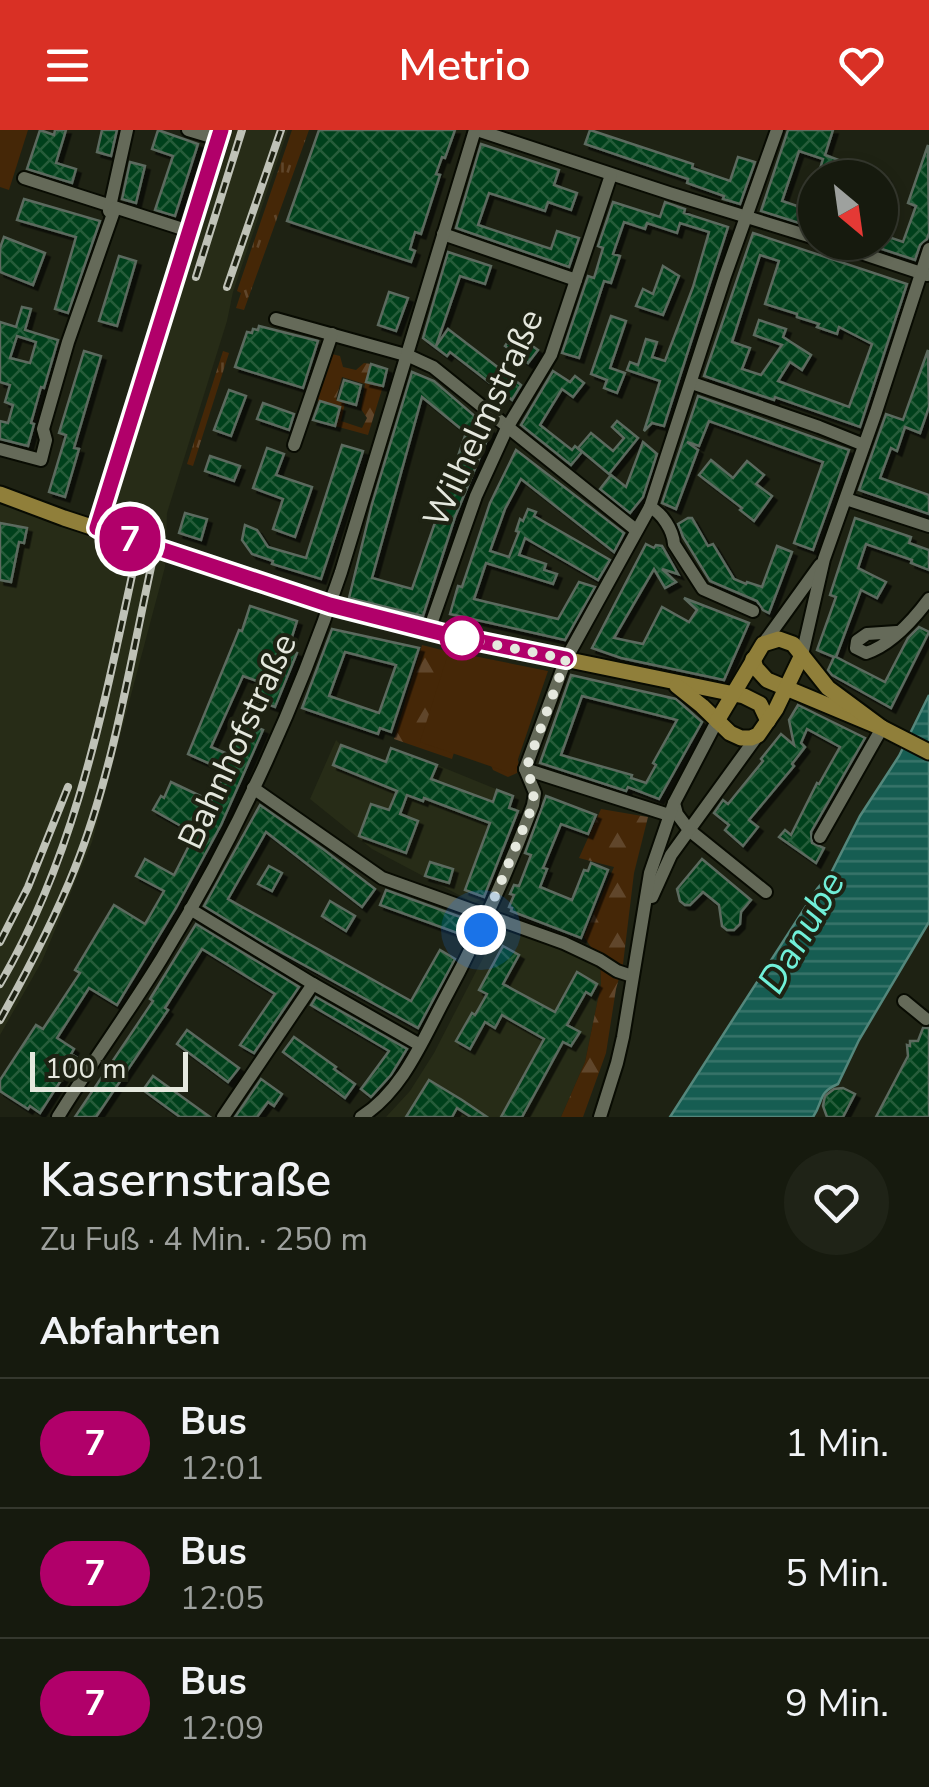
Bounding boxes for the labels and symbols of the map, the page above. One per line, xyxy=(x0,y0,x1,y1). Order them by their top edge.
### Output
north arrow xyxy=(798,160,898,260)
street label: Wilhelmstraße xyxy=(412,301,555,535)
line badge: 7 xyxy=(98,506,162,572)
unlabelled marker xyxy=(441,617,483,659)
street label: Bahnhofstraße xyxy=(167,626,308,857)
water label: Danube xyxy=(746,862,857,1003)
your location xyxy=(456,905,506,955)
scale bar xyxy=(30,1047,188,1091)

